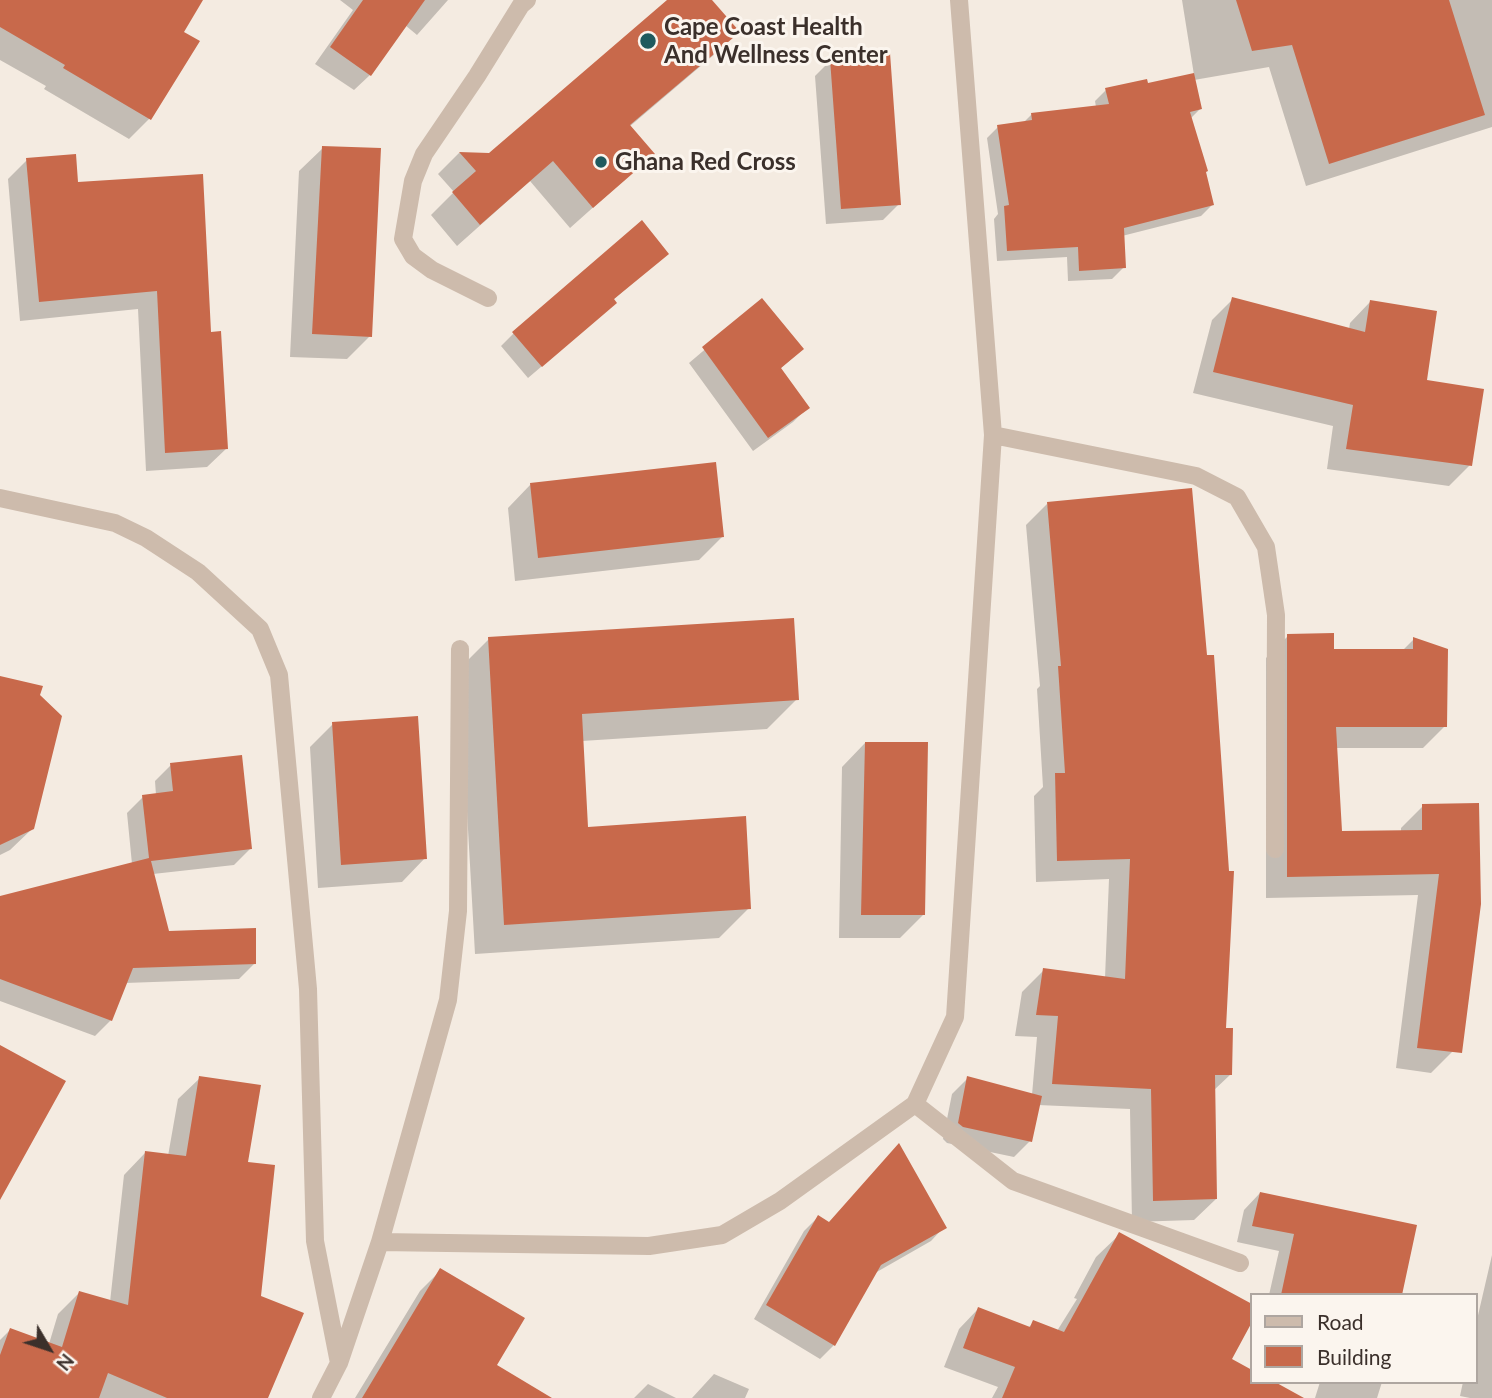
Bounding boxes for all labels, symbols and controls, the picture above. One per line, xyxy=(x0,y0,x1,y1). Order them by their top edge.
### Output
place label: Cape Coast Health And Wellness Center xyxy=(664,13,888,69)
marker: Cape Coast Health And Wellness Center xyxy=(638,31,658,51)
place label: Ghana Red Cross xyxy=(615,148,796,176)
marker: Ghana Red Cross xyxy=(593,154,609,170)
legend xyxy=(1250,1293,1478,1384)
text: Road xyxy=(1317,1309,1364,1334)
north arrow xyxy=(14,1314,84,1384)
text: Building xyxy=(1317,1344,1392,1369)
text: N xyxy=(52,1350,79,1375)

